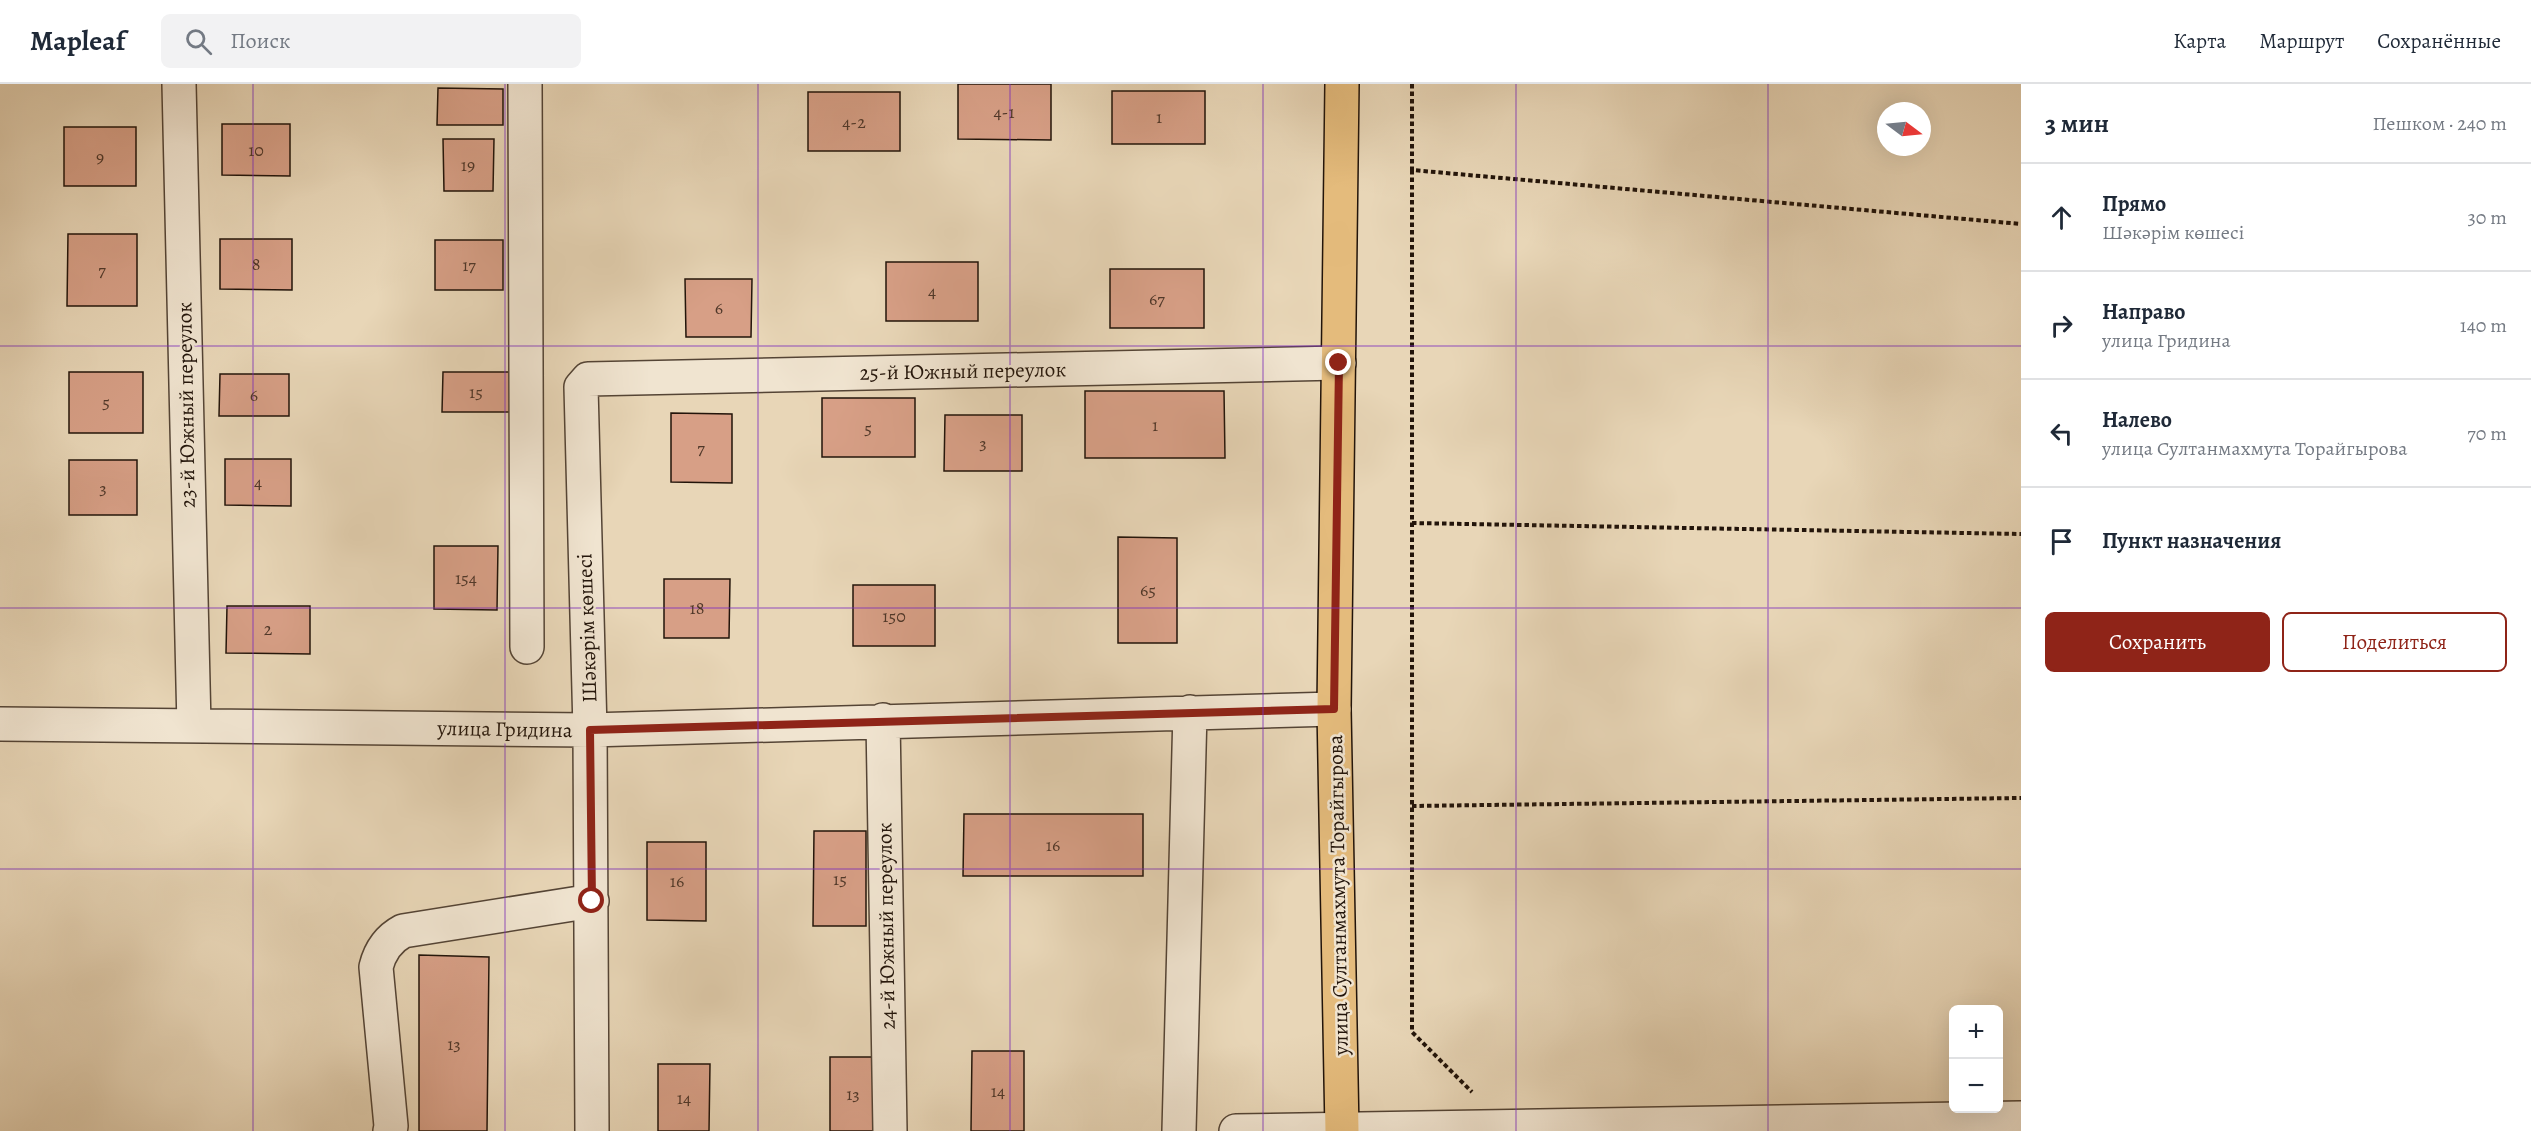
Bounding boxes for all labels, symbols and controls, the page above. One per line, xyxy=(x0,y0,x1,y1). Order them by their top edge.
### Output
search box xyxy=(161,14,581,68)
text: Mapleaf xyxy=(30,22,125,60)
icon: search xyxy=(182,25,215,58)
text: Поиск xyxy=(230,26,290,56)
text: Карта xyxy=(2173,27,2226,55)
text: Маршрут xyxy=(2259,27,2344,55)
text: Сохранённые xyxy=(2377,27,2501,55)
house number: 4-1 xyxy=(993,100,1015,124)
north arrow xyxy=(1877,102,1931,156)
house number: 1 xyxy=(1156,105,1162,129)
text: 3 мин xyxy=(2045,106,2109,141)
house number: 4-2 xyxy=(842,110,866,134)
text: Пешком · 240 m xyxy=(2373,110,2507,137)
house number: 10 xyxy=(248,138,264,162)
house number: 9 xyxy=(96,145,104,169)
house number: 19 xyxy=(461,153,475,177)
text: Прямо xyxy=(2102,189,2166,219)
icon: ahead xyxy=(2045,201,2078,234)
text: 30 m xyxy=(2467,204,2507,231)
text: Шәкәрім көшесі xyxy=(2102,219,2244,246)
house number: 8 xyxy=(252,252,260,276)
house number: 17 xyxy=(462,253,476,277)
house number: 7 xyxy=(98,258,106,282)
house number: 4 xyxy=(928,279,936,303)
house number: 67 xyxy=(1149,287,1165,311)
house number: 6 xyxy=(715,296,723,320)
text: Направо xyxy=(2102,297,2185,327)
street label: 23-й Южный переулок xyxy=(170,302,202,508)
icon: right xyxy=(2045,309,2078,342)
text: 140 m xyxy=(2460,312,2507,339)
text: улица Гридина xyxy=(2102,327,2231,354)
route end xyxy=(1325,349,1351,375)
street label: 25-й Южный переулок xyxy=(859,355,1067,387)
house number: 15 xyxy=(469,380,483,404)
house number: 6 xyxy=(250,383,258,407)
house number: 5 xyxy=(102,390,110,414)
text: Налево xyxy=(2102,405,2172,435)
house number: 1 xyxy=(1152,413,1158,437)
house number: 5 xyxy=(864,416,872,440)
icon: left xyxy=(2045,417,2078,450)
text: 70 m xyxy=(2467,420,2507,447)
house number: 3 xyxy=(979,431,987,455)
text: улица Султанмахмута Торайгырова xyxy=(2102,435,2407,462)
house number: 7 xyxy=(697,436,705,460)
house number: 4 xyxy=(254,470,262,494)
house number: 3 xyxy=(99,476,107,500)
icon: arrive xyxy=(2045,525,2078,558)
text: Пункт назначения xyxy=(2102,526,2281,556)
street label: Шәкәрім көшесі xyxy=(570,553,604,703)
house number: 154 xyxy=(455,566,477,590)
house number: 65 xyxy=(1140,578,1156,602)
house number: 18 xyxy=(690,596,704,620)
house number: 150 xyxy=(882,604,906,628)
button: Сохранить xyxy=(2045,612,2270,672)
button: Поделиться xyxy=(2282,612,2507,672)
house number: 2 xyxy=(264,617,273,641)
street label: улица Гридина xyxy=(436,714,573,744)
street label: улица Султанмахмута Торайгырова xyxy=(1321,734,1355,1057)
street label: 24-й Южный переулок xyxy=(870,822,902,1030)
house number: 16 xyxy=(1046,833,1060,857)
house number: 15 xyxy=(833,867,847,891)
house number: 16 xyxy=(670,869,684,893)
route start xyxy=(578,887,604,913)
map controls xyxy=(1949,1005,2003,1113)
button: + xyxy=(1949,1005,2003,1059)
house number: 13 xyxy=(447,1032,461,1056)
button: − xyxy=(1949,1059,2003,1113)
house number: 14 xyxy=(991,1079,1005,1103)
house number: 13 xyxy=(846,1082,860,1106)
house number: 14 xyxy=(677,1086,691,1110)

